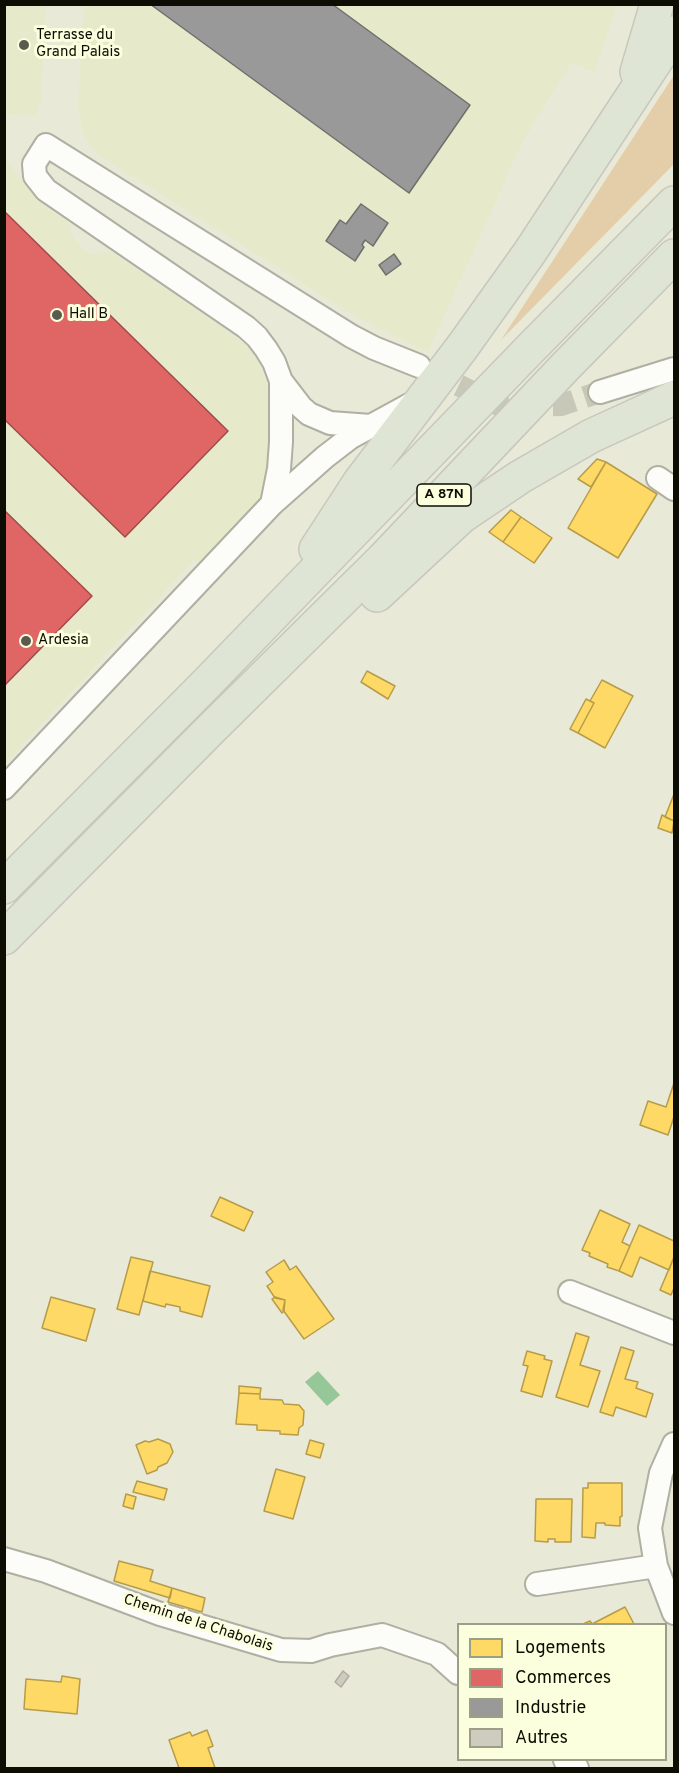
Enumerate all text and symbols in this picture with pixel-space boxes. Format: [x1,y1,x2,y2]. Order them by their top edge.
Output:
place label: Terrasse du Grand Palais [36,27,120,62]
marker: Terrasse du Grand Palais [17,38,31,52]
place label: Hall B [69,306,108,324]
marker: Hall B [50,308,64,322]
road number: A 87N [417,484,471,506]
place label: Ardesia [38,632,89,650]
marker: Ardesia [19,634,33,648]
street label: Chemin de la Chabolais [121,1591,275,1657]
legend [457,1623,667,1761]
text: Logements [515,1637,606,1660]
text: Commerces [515,1667,611,1690]
text: Industrie [515,1697,586,1720]
text: Autres [515,1727,568,1750]

